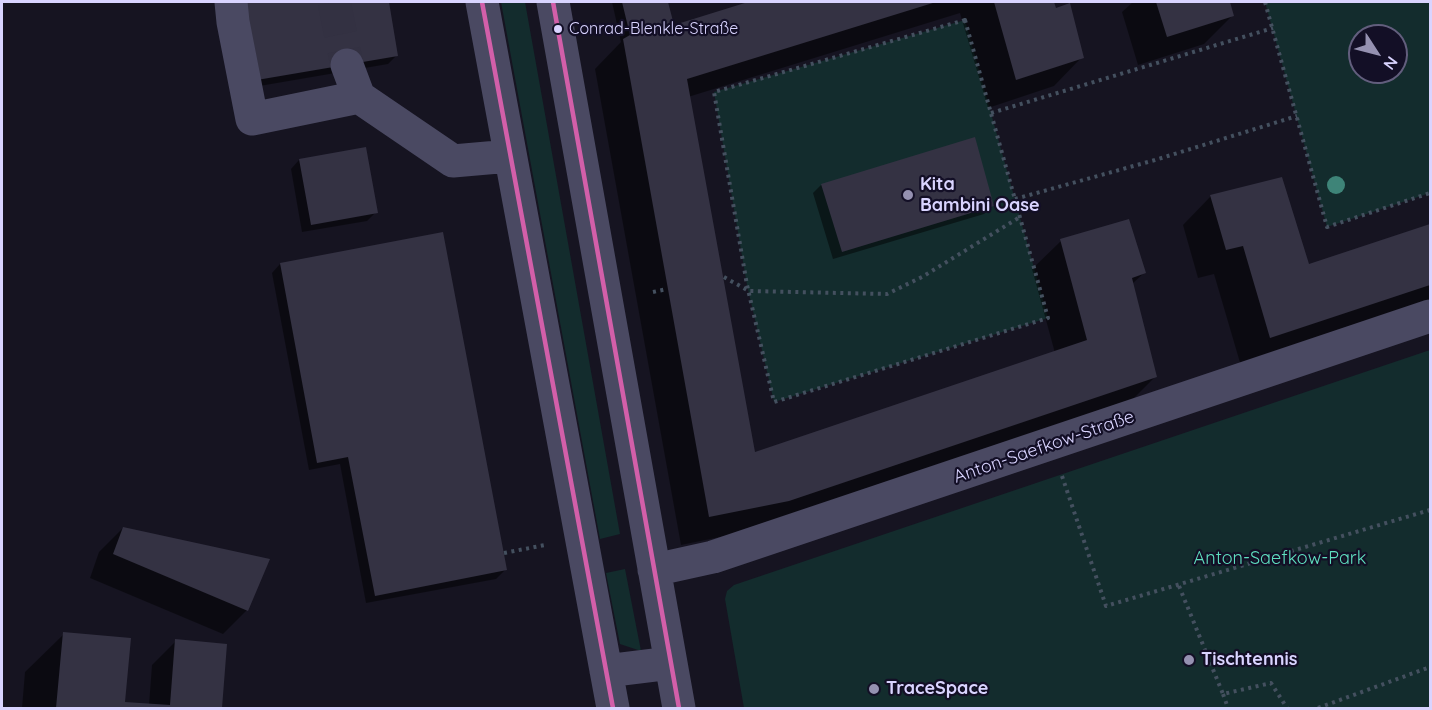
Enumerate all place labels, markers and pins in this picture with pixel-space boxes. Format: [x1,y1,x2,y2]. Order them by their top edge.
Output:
place label: Conrad-Blenkle-Straße [569,19,738,39]
marker: Conrad-Blenkle-Straße [552,23,564,35]
place label: Kita Bambini Oase [920,174,1040,216]
marker: Kita Bambini Oase [901,188,915,202]
place label: Tischtennis [1201,649,1297,671]
marker: Tischtennis [1182,653,1196,667]
place label: TraceSpace [886,678,988,700]
marker: TraceSpace [867,682,881,696]

